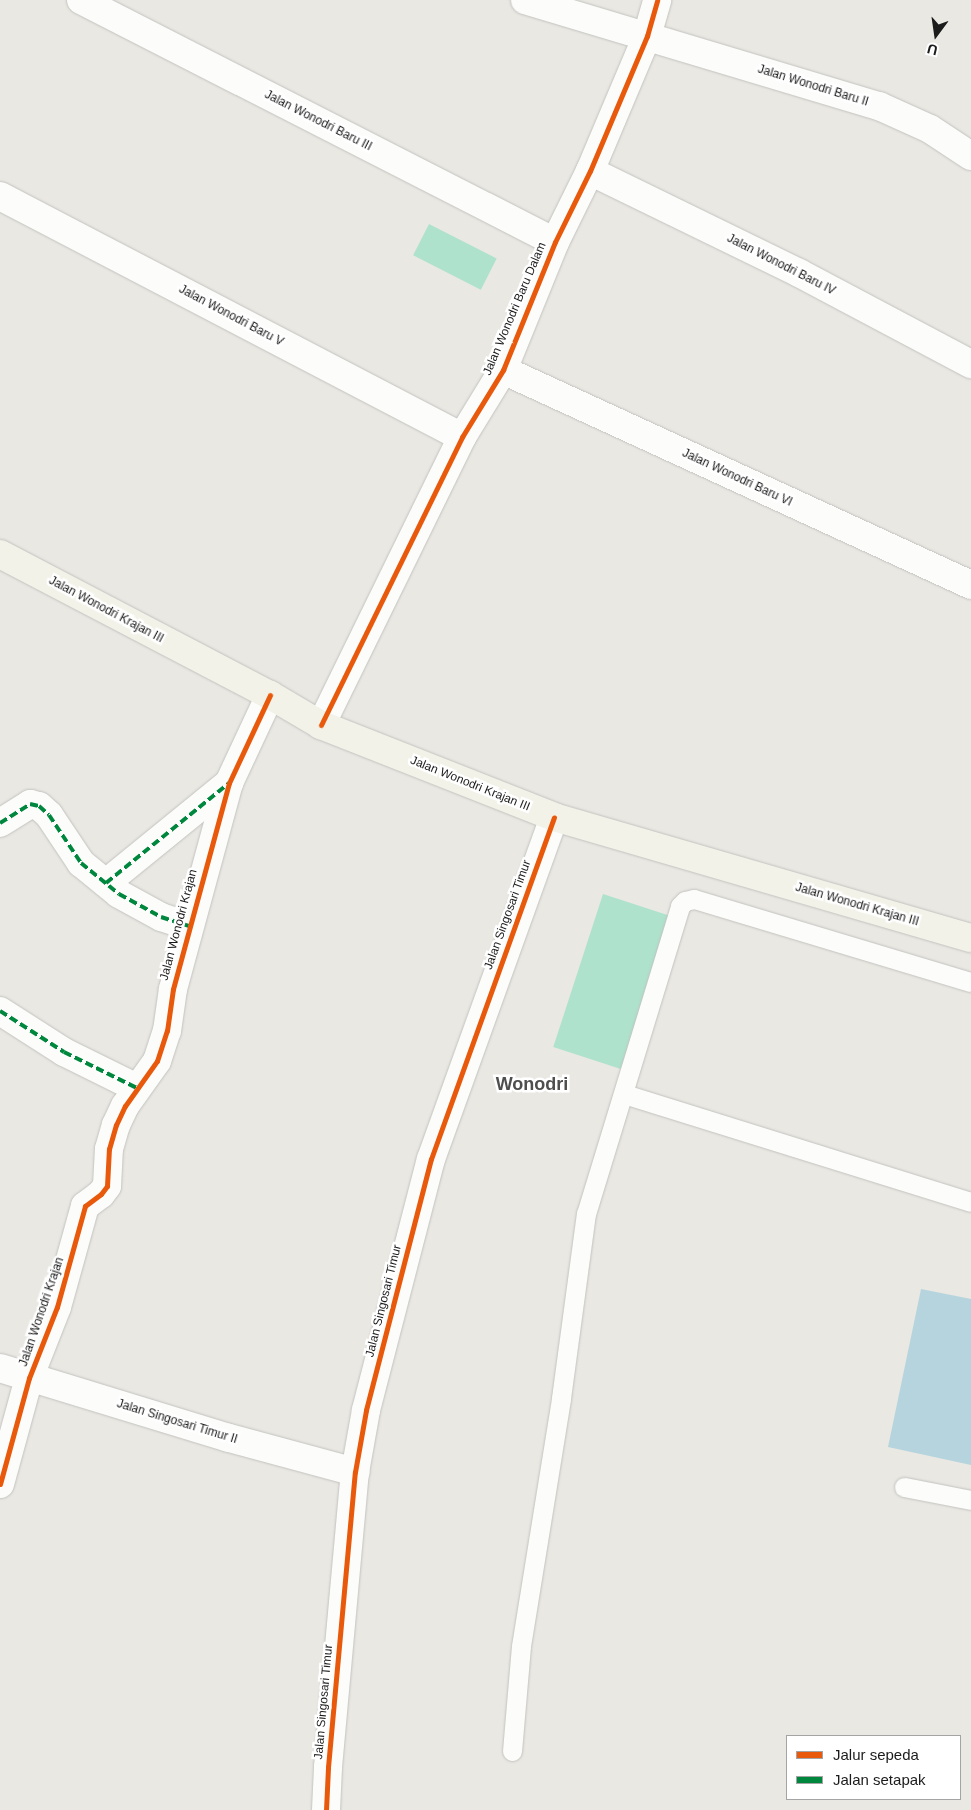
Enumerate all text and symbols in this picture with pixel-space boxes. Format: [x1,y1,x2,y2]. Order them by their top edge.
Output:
north arrow [911,10,961,60]
text: U [926,41,939,59]
street label: Jalan Wonodri Baru II [756,62,870,110]
street label: Jalan Wonodri Baru III [262,88,374,154]
street label: Jalan Wonodri Baru IV [724,231,838,299]
street label: Jalan Wonodri Baru Dalam [480,240,550,378]
street label: Jalan Wonodri Baru V [176,282,286,350]
street label: Jalan Wonodri Baru VI [680,446,794,510]
street label: Jalan Wonodri Krajan III [46,574,166,646]
street label: Jalan Wonodri Krajan III [408,753,532,815]
street label: Jalan Singosari Timur [481,858,535,972]
street label: Jalan Wonodri Krajan [157,868,201,982]
street label: Jalan Wonodri Krajan III [794,880,920,930]
district label: Wonodri [496,1073,568,1095]
street label: Jalan Singosari Timur [363,1243,405,1359]
street label: Jalan Wonodri Krajan [17,1256,67,1368]
street label: Jalan Singosari Timur II [115,1397,239,1447]
street label: Jalan Singosari Timur [312,1644,336,1760]
legend [786,1735,961,1800]
text: Jalur sepeda [833,1746,919,1763]
text: Jalan setapak [833,1771,926,1788]

